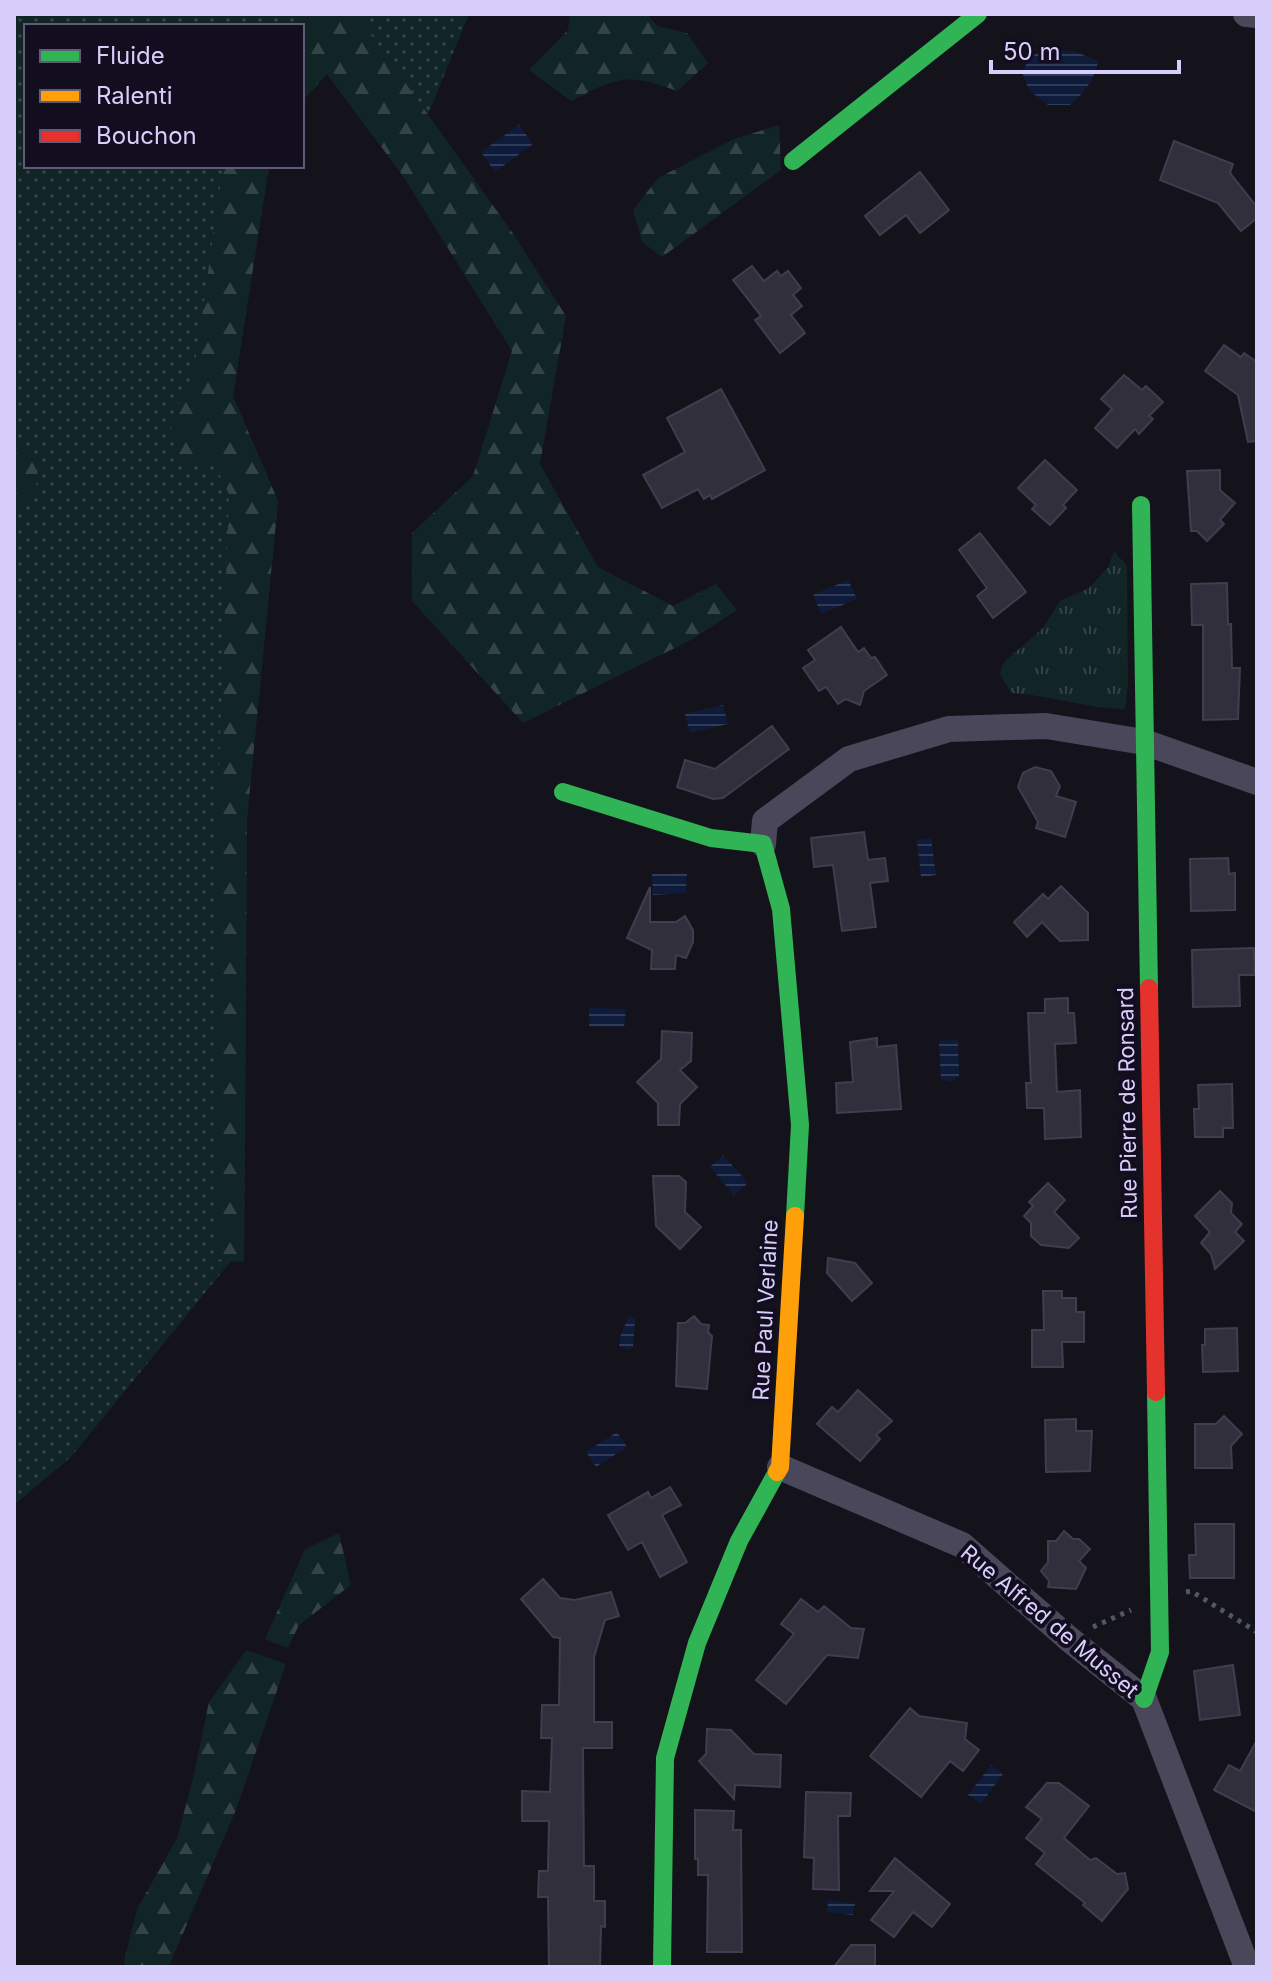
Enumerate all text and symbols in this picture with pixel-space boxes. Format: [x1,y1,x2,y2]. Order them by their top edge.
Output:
legend [24,24,304,168]
scale bar [991,24,1179,74]
text: 50 m [1003,37,1061,66]
text: Fluide [96,41,165,70]
text: Ralenti [96,81,172,110]
text: Bouchon [96,121,197,150]
street label: Rue Pierre de Ronsard [1112,987,1142,1219]
street label: Rue Paul Verlaine [747,1219,783,1401]
street label: Rue Alfred de Musset [956,1539,1144,1703]

